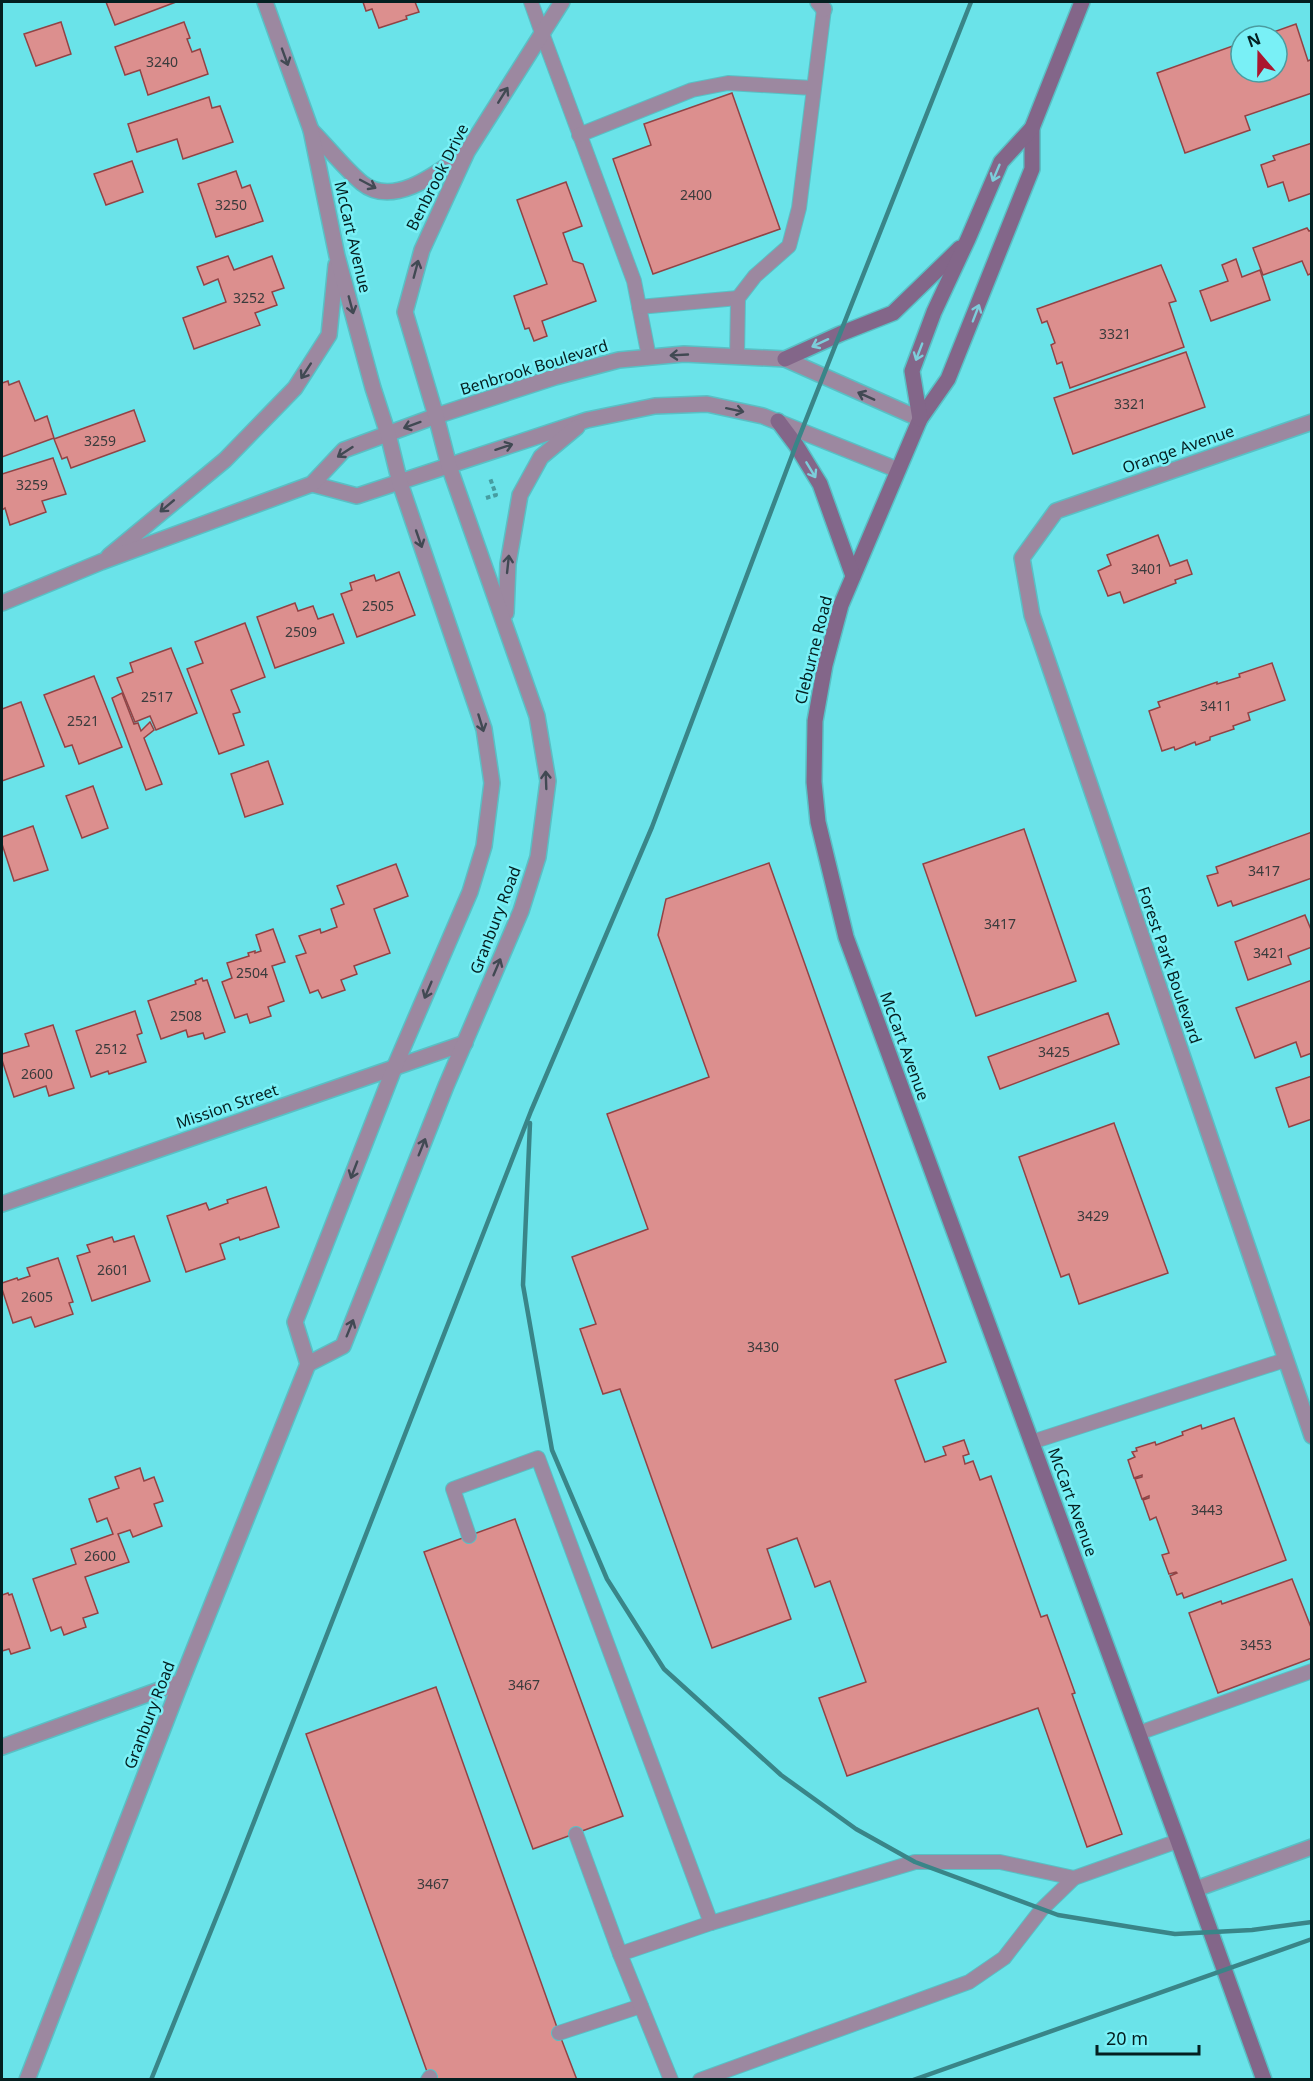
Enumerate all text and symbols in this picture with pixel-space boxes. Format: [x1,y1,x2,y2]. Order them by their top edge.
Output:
north arrow [1229,24,1289,84]
text: N [1244,27,1264,52]
one-way arrow [280,47,291,65]
house number: 3240 [146,52,178,71]
one-way arrow [497,87,509,104]
street label: Benbrook Drive [401,120,473,234]
one-way arrow [990,164,1001,182]
street label: McCart Avenue [329,179,377,295]
one-way arrow [359,179,377,191]
house number: 2400 [680,185,712,204]
house number: 3250 [215,195,247,214]
one-way arrow [411,260,423,279]
house number: 3252 [233,288,265,307]
one-way arrow [345,296,357,315]
one-way arrow [971,304,982,322]
house number: 3321 [1099,324,1131,343]
street label: Benbrook Boulevard [457,334,611,400]
one-way arrow [811,338,829,350]
one-way arrow [913,342,924,361]
one-way arrow [670,350,689,361]
one-way arrow [300,362,313,379]
one-way arrow [858,389,876,401]
house number: 3321 [1114,394,1146,413]
one-way arrow [724,405,744,416]
one-way arrow [403,420,422,431]
street label: Orange Avenue [1119,420,1237,478]
house number: 3259 [84,431,116,450]
one-way arrow [494,441,513,452]
one-way arrow [337,446,354,459]
one-way arrow [805,461,817,478]
house number: 3259 [16,475,48,494]
one-way arrow [160,499,175,513]
one-way arrow [414,529,425,548]
one-way arrow [503,555,514,574]
house number: 3401 [1131,559,1163,578]
street label: Cleburne Road [789,593,837,707]
house number: 2505 [362,596,394,615]
house number: 2509 [285,622,317,641]
house number: 2517 [141,687,173,706]
house number: 3411 [1200,696,1232,715]
house number: 2521 [67,711,99,730]
one-way arrow [476,713,487,732]
one-way arrow [540,771,552,791]
house number: 3417 [1248,861,1280,880]
street label: Granbury Road [464,863,526,977]
street label: Forest Park Boulevard [1133,883,1207,1047]
house number: 3417 [984,914,1016,933]
house number: 3421 [1253,943,1285,962]
one-way arrow [492,959,503,977]
house number: 2504 [236,963,268,982]
one-way arrow [422,980,433,999]
street label: McCart Avenue [875,989,935,1103]
house number: 2508 [170,1006,202,1025]
house number: 2512 [95,1039,127,1058]
house number: 3425 [1038,1042,1070,1061]
house number: 2600 [21,1064,53,1083]
street label: Mission Street [173,1078,281,1134]
one-way arrow [417,1138,428,1157]
one-way arrow [348,1161,359,1179]
house number: 3429 [1077,1206,1109,1225]
house number: 2601 [97,1260,129,1279]
house number: 2605 [21,1287,53,1306]
one-way arrow [345,1319,356,1338]
house number: 3430 [747,1337,779,1356]
street label: McCart Avenue [1043,1445,1103,1559]
house number: 3443 [1191,1500,1223,1519]
house number: 2600 [84,1546,116,1565]
house number: 3453 [1240,1635,1272,1654]
street label: Granbury Road [118,1658,180,1772]
house number: 3467 [508,1675,540,1694]
house number: 3467 [417,1874,449,1893]
scale bar [1097,2018,1199,2056]
text: 20 m [1106,2026,1148,2050]

